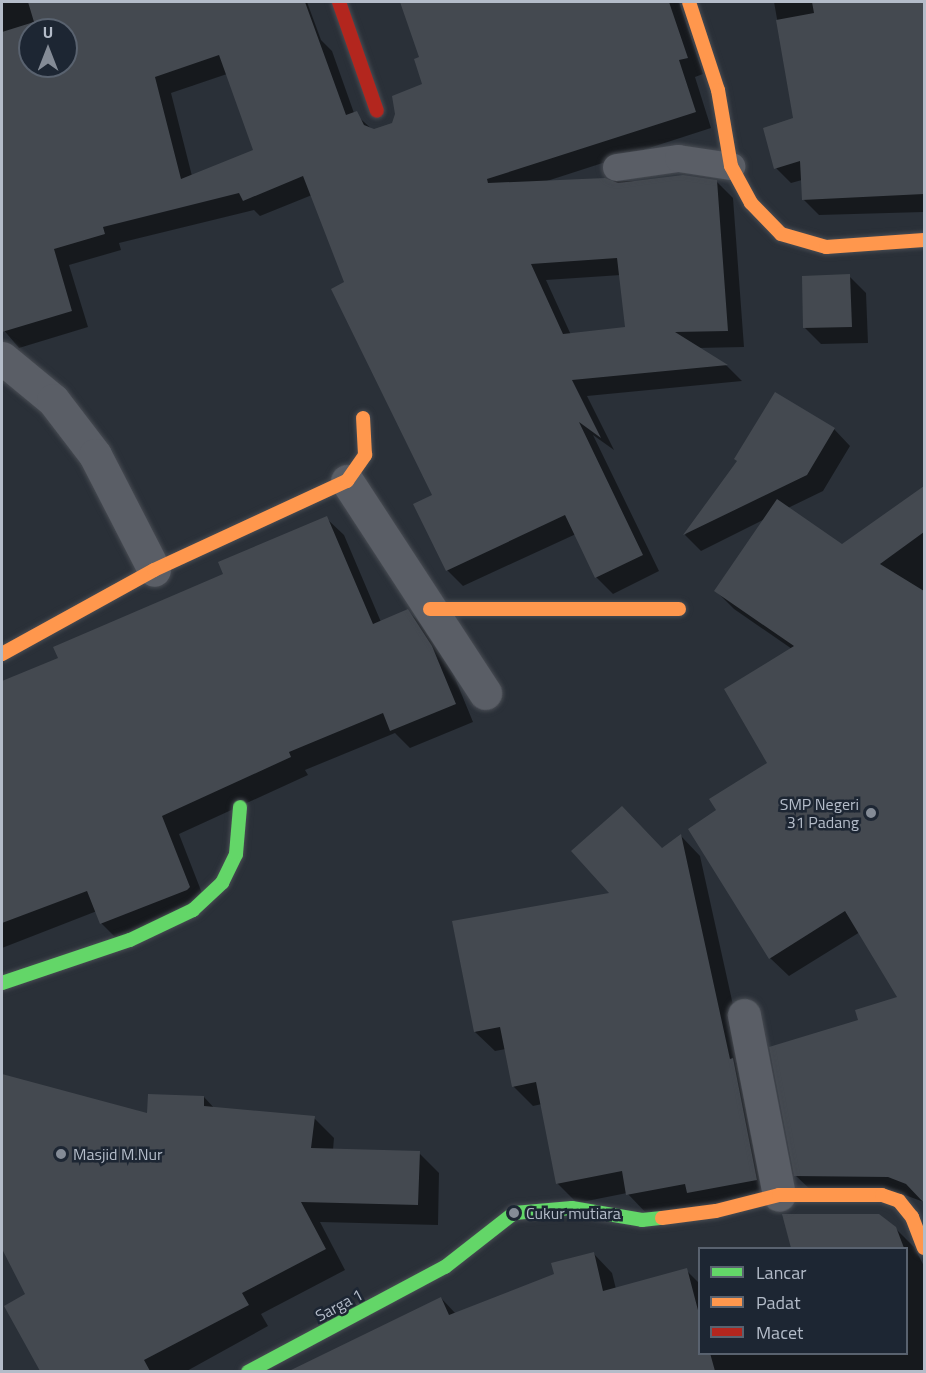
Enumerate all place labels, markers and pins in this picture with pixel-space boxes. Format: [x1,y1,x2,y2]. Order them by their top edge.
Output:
place label: SMP Negeri 31 Padang [780,794,859,832]
marker: SMP Negeri 31 Padang [864,806,878,820]
place label: Masjid M.Nur [73,1144,163,1164]
marker: Masjid M.Nur [54,1147,68,1161]
place label: Cukur mutiara [526,1203,621,1223]
marker: Cukur mutiara [507,1206,521,1220]

